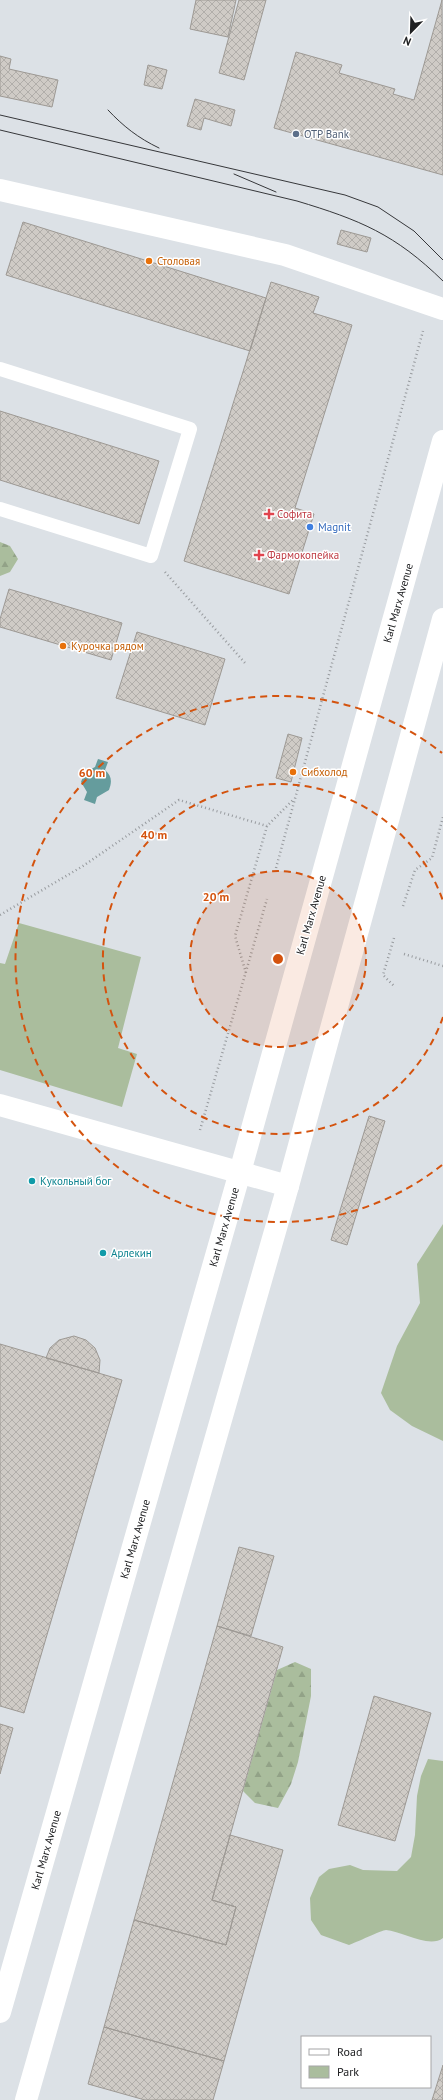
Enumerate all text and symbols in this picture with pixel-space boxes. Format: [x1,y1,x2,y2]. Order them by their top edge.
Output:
north arrow [391,12,431,52]
text: N [401,33,413,49]
place label: OTP Bank [304,127,350,141]
marker: OTP Bank [291,129,301,139]
place label: Столовая [157,254,200,268]
marker: Столовая [144,256,154,266]
place label: Софита [277,507,312,521]
marker: Софита [264,509,274,519]
place label: Magnit [318,520,351,534]
marker: Magnit [305,522,315,532]
place label: Фармокопейка [267,548,339,562]
marker: Фармокопейка [254,550,264,560]
street label: Karl Marx Avenue [380,561,416,644]
place label: Курочка рядом [71,639,144,653]
marker: Курочка рядом [58,641,68,651]
text: 60 m [79,765,105,780]
place label: Сибхолод [301,765,348,779]
marker: Сибхолод [288,767,298,777]
text: 40 m [141,827,167,842]
street label: Karl Marx Avenue [293,873,329,956]
text: 20 m [203,889,229,904]
centre of rings [271,952,285,966]
place label: Кукольный бог [40,1174,112,1188]
marker: Кукольный бог [27,1176,37,1186]
street label: Karl Marx Avenue [206,1185,242,1268]
place label: Арлекин [111,1246,152,1260]
marker: Арлекин [98,1248,108,1258]
street label: Karl Marx Avenue [117,1497,153,1580]
street label: Karl Marx Avenue [28,1808,64,1891]
legend [301,2036,431,2088]
text: Road [337,2044,362,2059]
text: Park [337,2064,359,2079]

